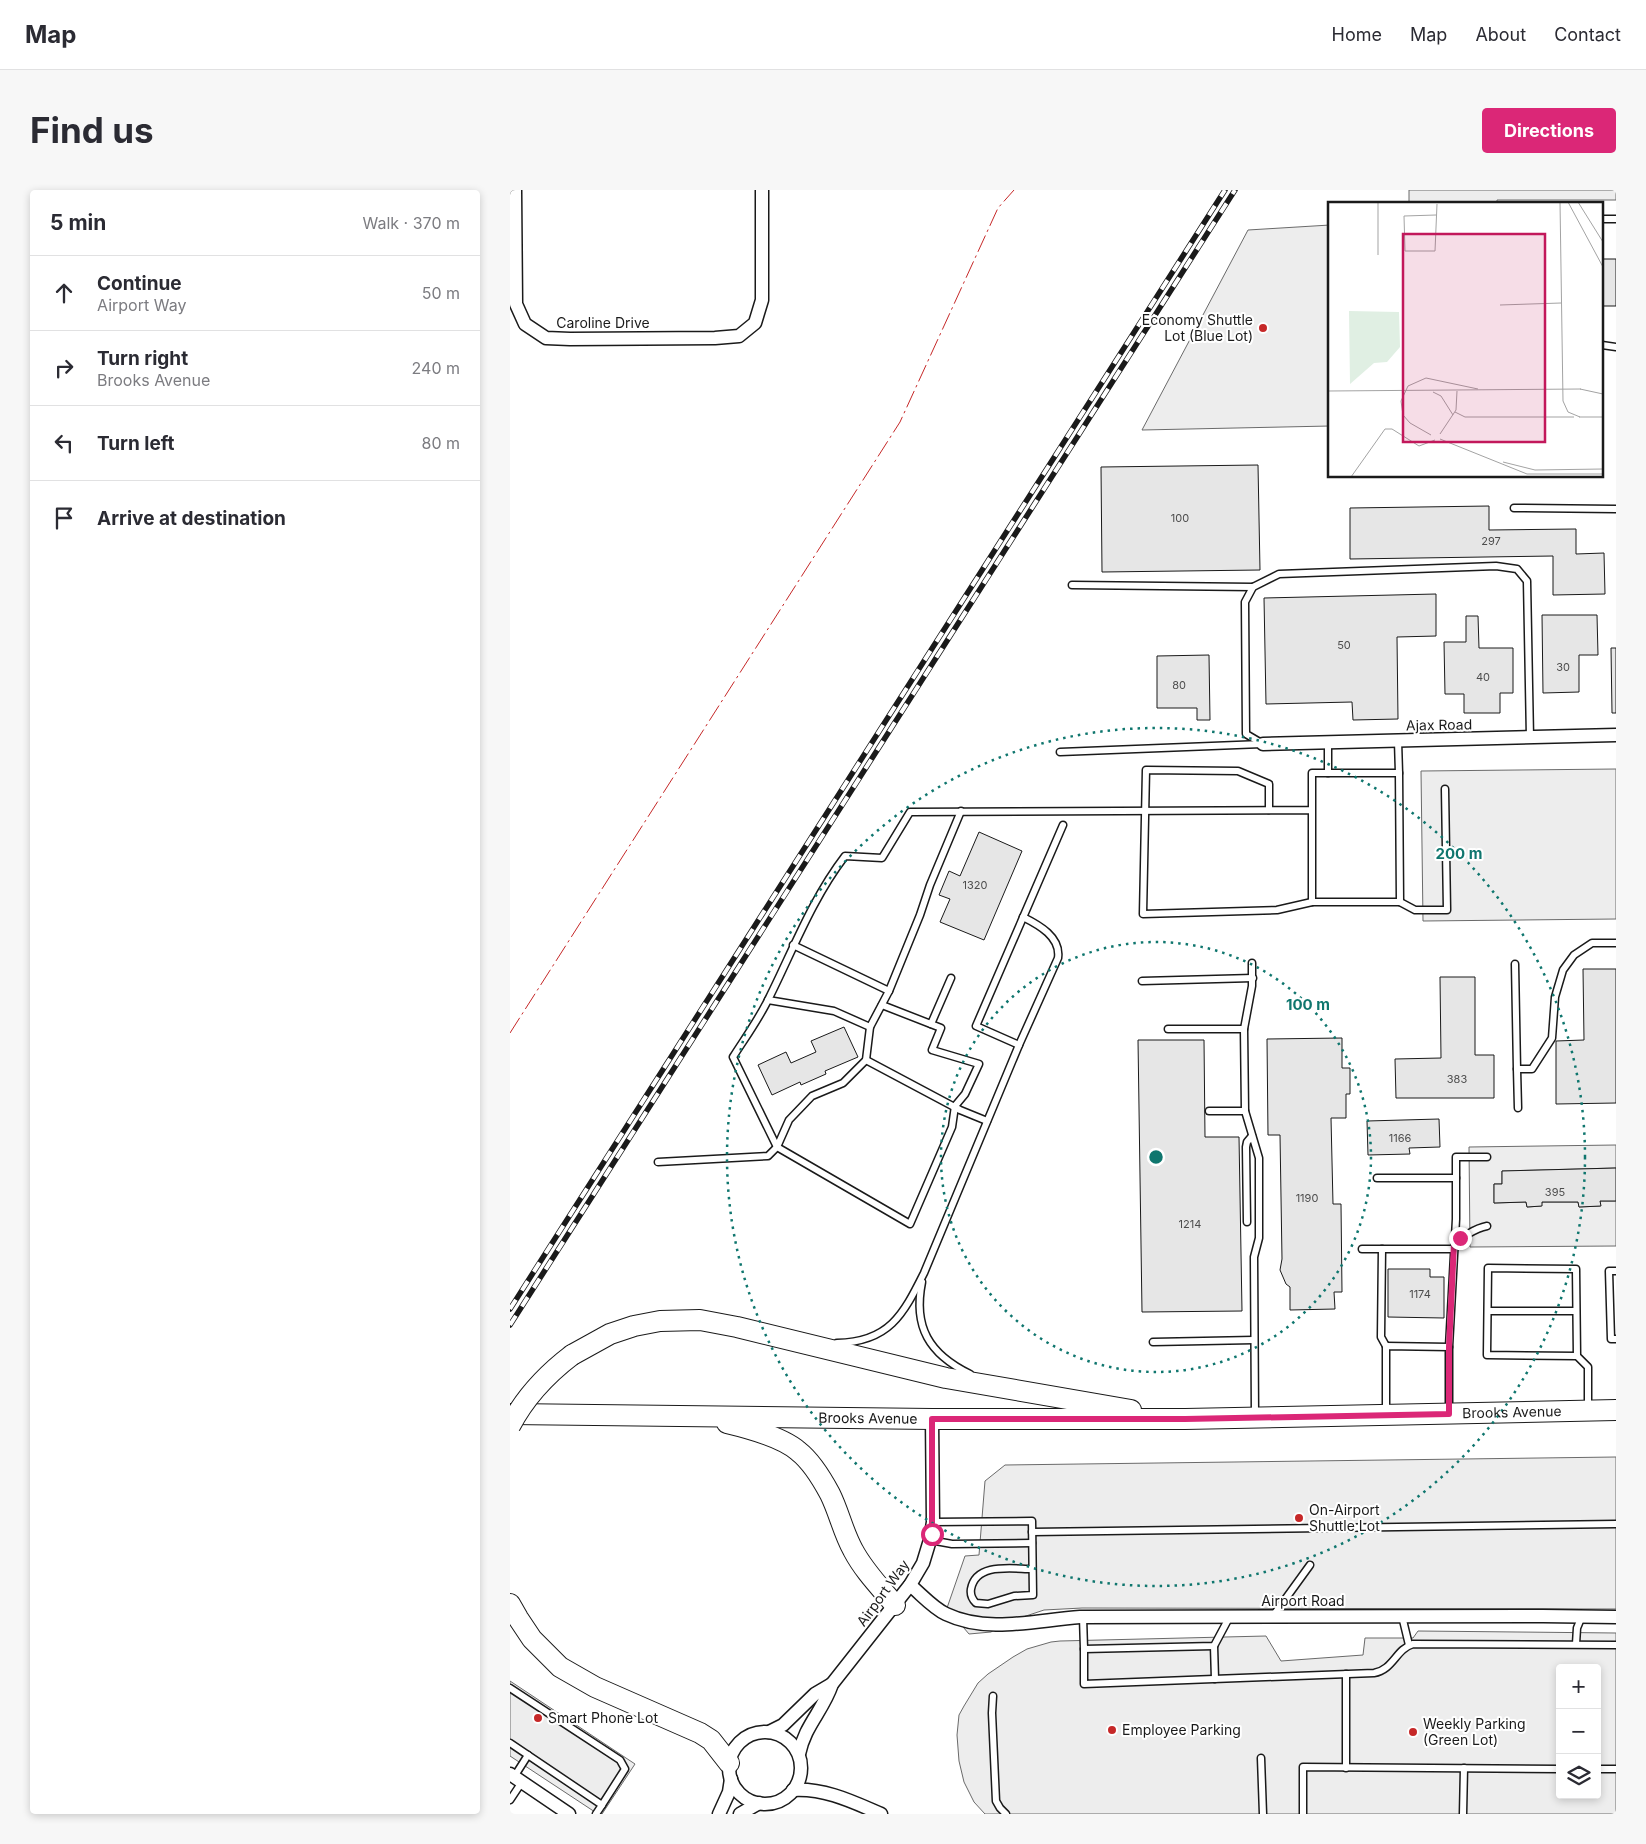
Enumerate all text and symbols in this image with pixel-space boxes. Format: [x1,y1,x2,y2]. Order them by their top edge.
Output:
text: Map [25,20,76,49]
text: Home [1332,24,1382,45]
text: Map [1410,24,1447,45]
text: About [1475,24,1526,45]
text: Contact [1554,24,1621,45]
button: Directions [1482,108,1616,153]
text: Find us [30,109,154,151]
inset map [1328,202,1604,478]
text: 5 min [50,210,106,235]
text: Walk · 370 m [363,213,460,233]
text: Continue [97,272,182,295]
icon: ahead [50,279,78,307]
text: 50 m [422,283,460,303]
text: Airport Way [97,295,186,315]
place label: Economy Shuttle Lot (Blue Lot) [1142,311,1253,344]
street label: Caroline Drive [556,314,650,331]
marker: Economy Shuttle Lot (Blue Lot) [1257,322,1269,334]
text: Turn right [97,347,188,370]
icon: right [50,354,78,382]
text: 240 m [412,358,460,378]
text: Brooks Avenue [97,370,210,390]
icon: left [50,429,78,457]
text: Turn left [97,432,175,455]
text: 80 m [421,433,460,453]
icon: arrive [50,504,78,532]
text: Arrive at destination [97,507,286,530]
house number: 100 [1171,511,1189,525]
house number: 297 [1481,534,1501,548]
house number: 50 [1337,638,1351,652]
house number: 30 [1556,660,1570,674]
house number: 40 [1476,670,1490,684]
house number: 80 [1172,678,1186,692]
street label: Ajax Road [1406,715,1472,734]
text: 200 m [1436,844,1482,863]
house number: 1320 [963,878,988,892]
text: 100 m [1286,995,1330,1014]
house number: 383 [1447,1072,1467,1086]
house number: 1166 [1389,1131,1411,1145]
centre of rings [1147,1148,1165,1166]
house number: 395 [1545,1185,1565,1199]
house number: 1190 [1296,1191,1318,1205]
house number: 1214 [1179,1217,1201,1231]
route end [1449,1227,1472,1250]
house number: 1174 [1409,1287,1431,1301]
street label: Brooks Avenue [1462,1402,1562,1421]
street label: Brooks Avenue [818,1409,918,1427]
place label: On-Airport Shuttle Lot [1309,1501,1380,1534]
marker: On-Airport Shuttle Lot [1293,1512,1305,1524]
route start [921,1523,944,1546]
street label: Airport Way [853,1556,913,1629]
street label: Airport Road [1261,1592,1345,1609]
map controls [1556,1664,1601,1799]
button: + [1556,1664,1601,1709]
place label: Smart Phone Lot [548,1709,658,1726]
button: − [1556,1709,1601,1754]
marker: Smart Phone Lot [532,1712,544,1724]
place label: Weekly Parking (Green Lot) [1423,1715,1526,1748]
place label: Employee Parking [1122,1721,1241,1738]
marker: Employee Parking [1106,1724,1118,1736]
marker: Weekly Parking (Green Lot) [1407,1726,1419,1738]
button: layers [1556,1754,1601,1799]

